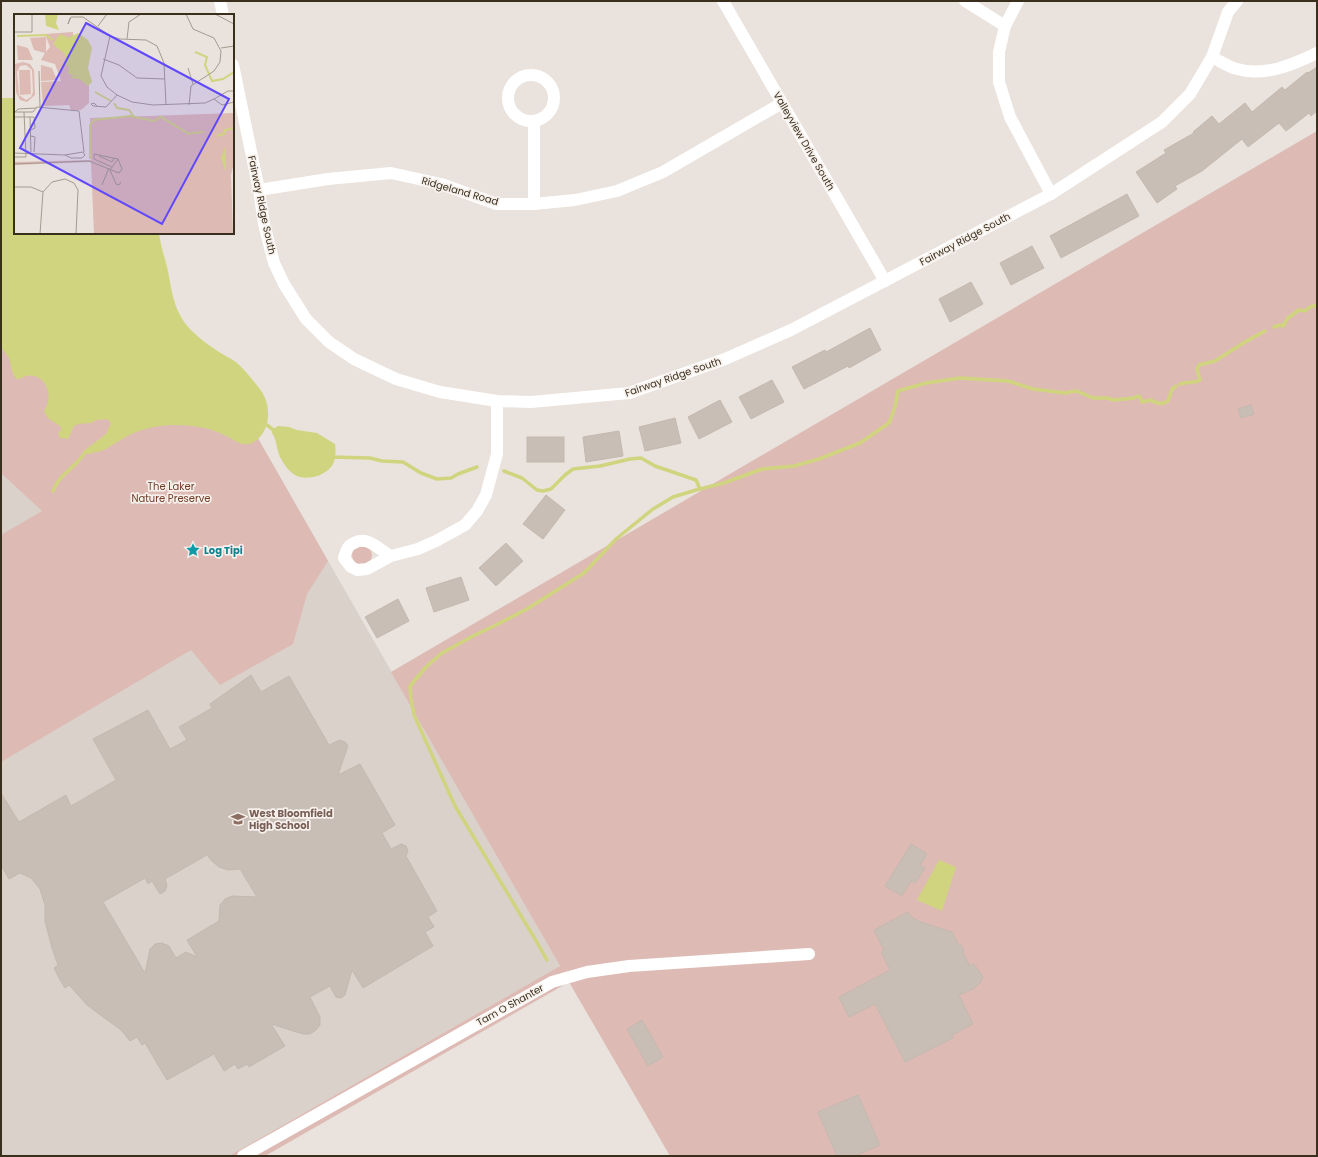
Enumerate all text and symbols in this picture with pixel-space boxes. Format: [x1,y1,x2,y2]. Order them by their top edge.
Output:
inset map [14,14,234,234]
street label: Valleyview Drive South [770,89,838,193]
street label: Fairway Ridge South [244,154,280,256]
street label: Ridgeland Road [420,173,500,209]
street label: Fairway Ridge South [917,209,1013,269]
street label: Fairway Ridge South [623,353,723,401]
park label: The Laker Nature Preserve [131,479,211,506]
place icon: Log Tipi [185,542,201,558]
place label: Log Tipi [204,543,243,558]
place label: West Bloomfield High School [249,806,333,833]
school or university icon: West Bloomfield High School [230,811,246,827]
street label: Tam O Shanter [474,980,547,1030]

